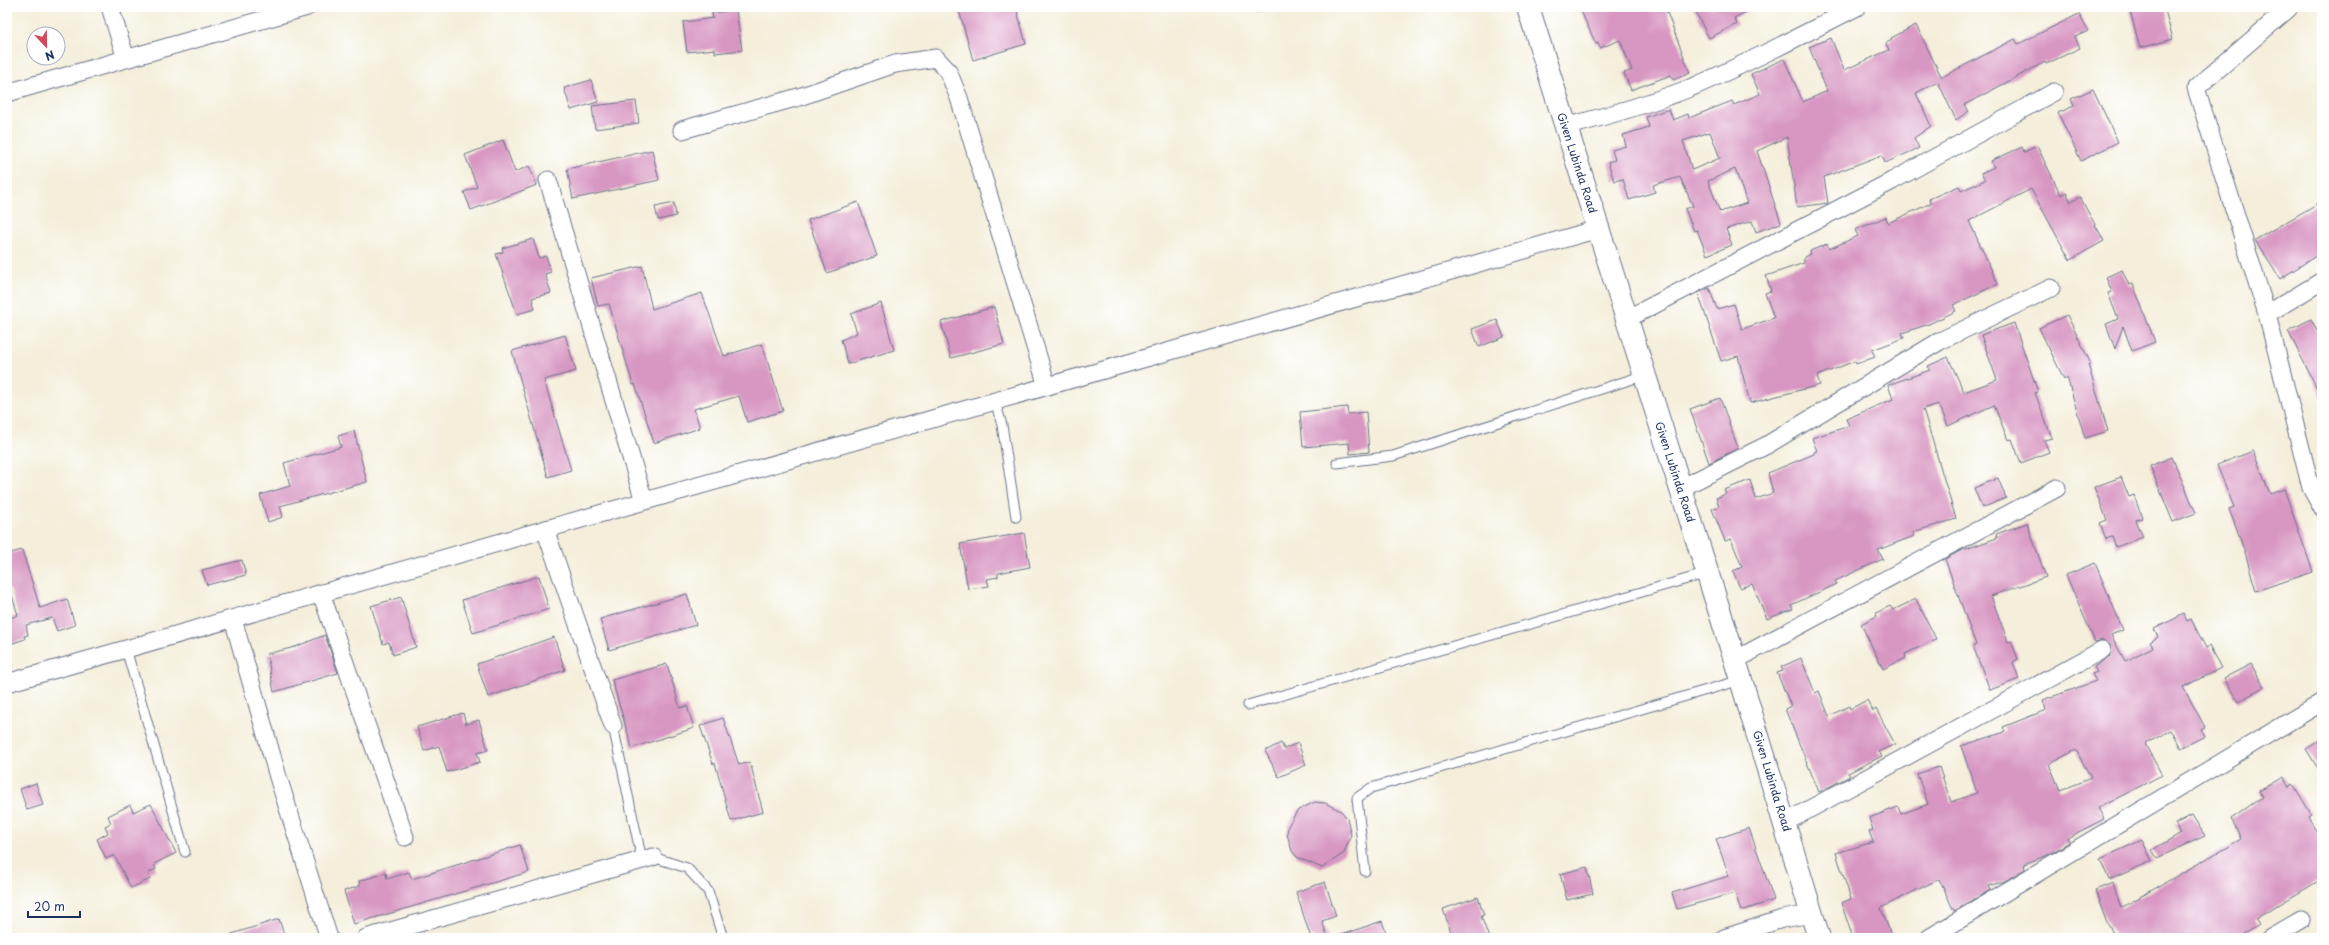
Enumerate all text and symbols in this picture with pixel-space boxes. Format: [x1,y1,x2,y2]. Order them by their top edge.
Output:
north arrow [26,26,66,66]
text: N [42,46,57,65]
street label: Given Lubinda Road [1553,110,1602,215]
street label: Given Lubinda Road [1651,419,1700,524]
street label: Given Lubinda Road [1749,728,1796,834]
scale bar [28,893,80,919]
text: 20 m [34,897,65,915]

